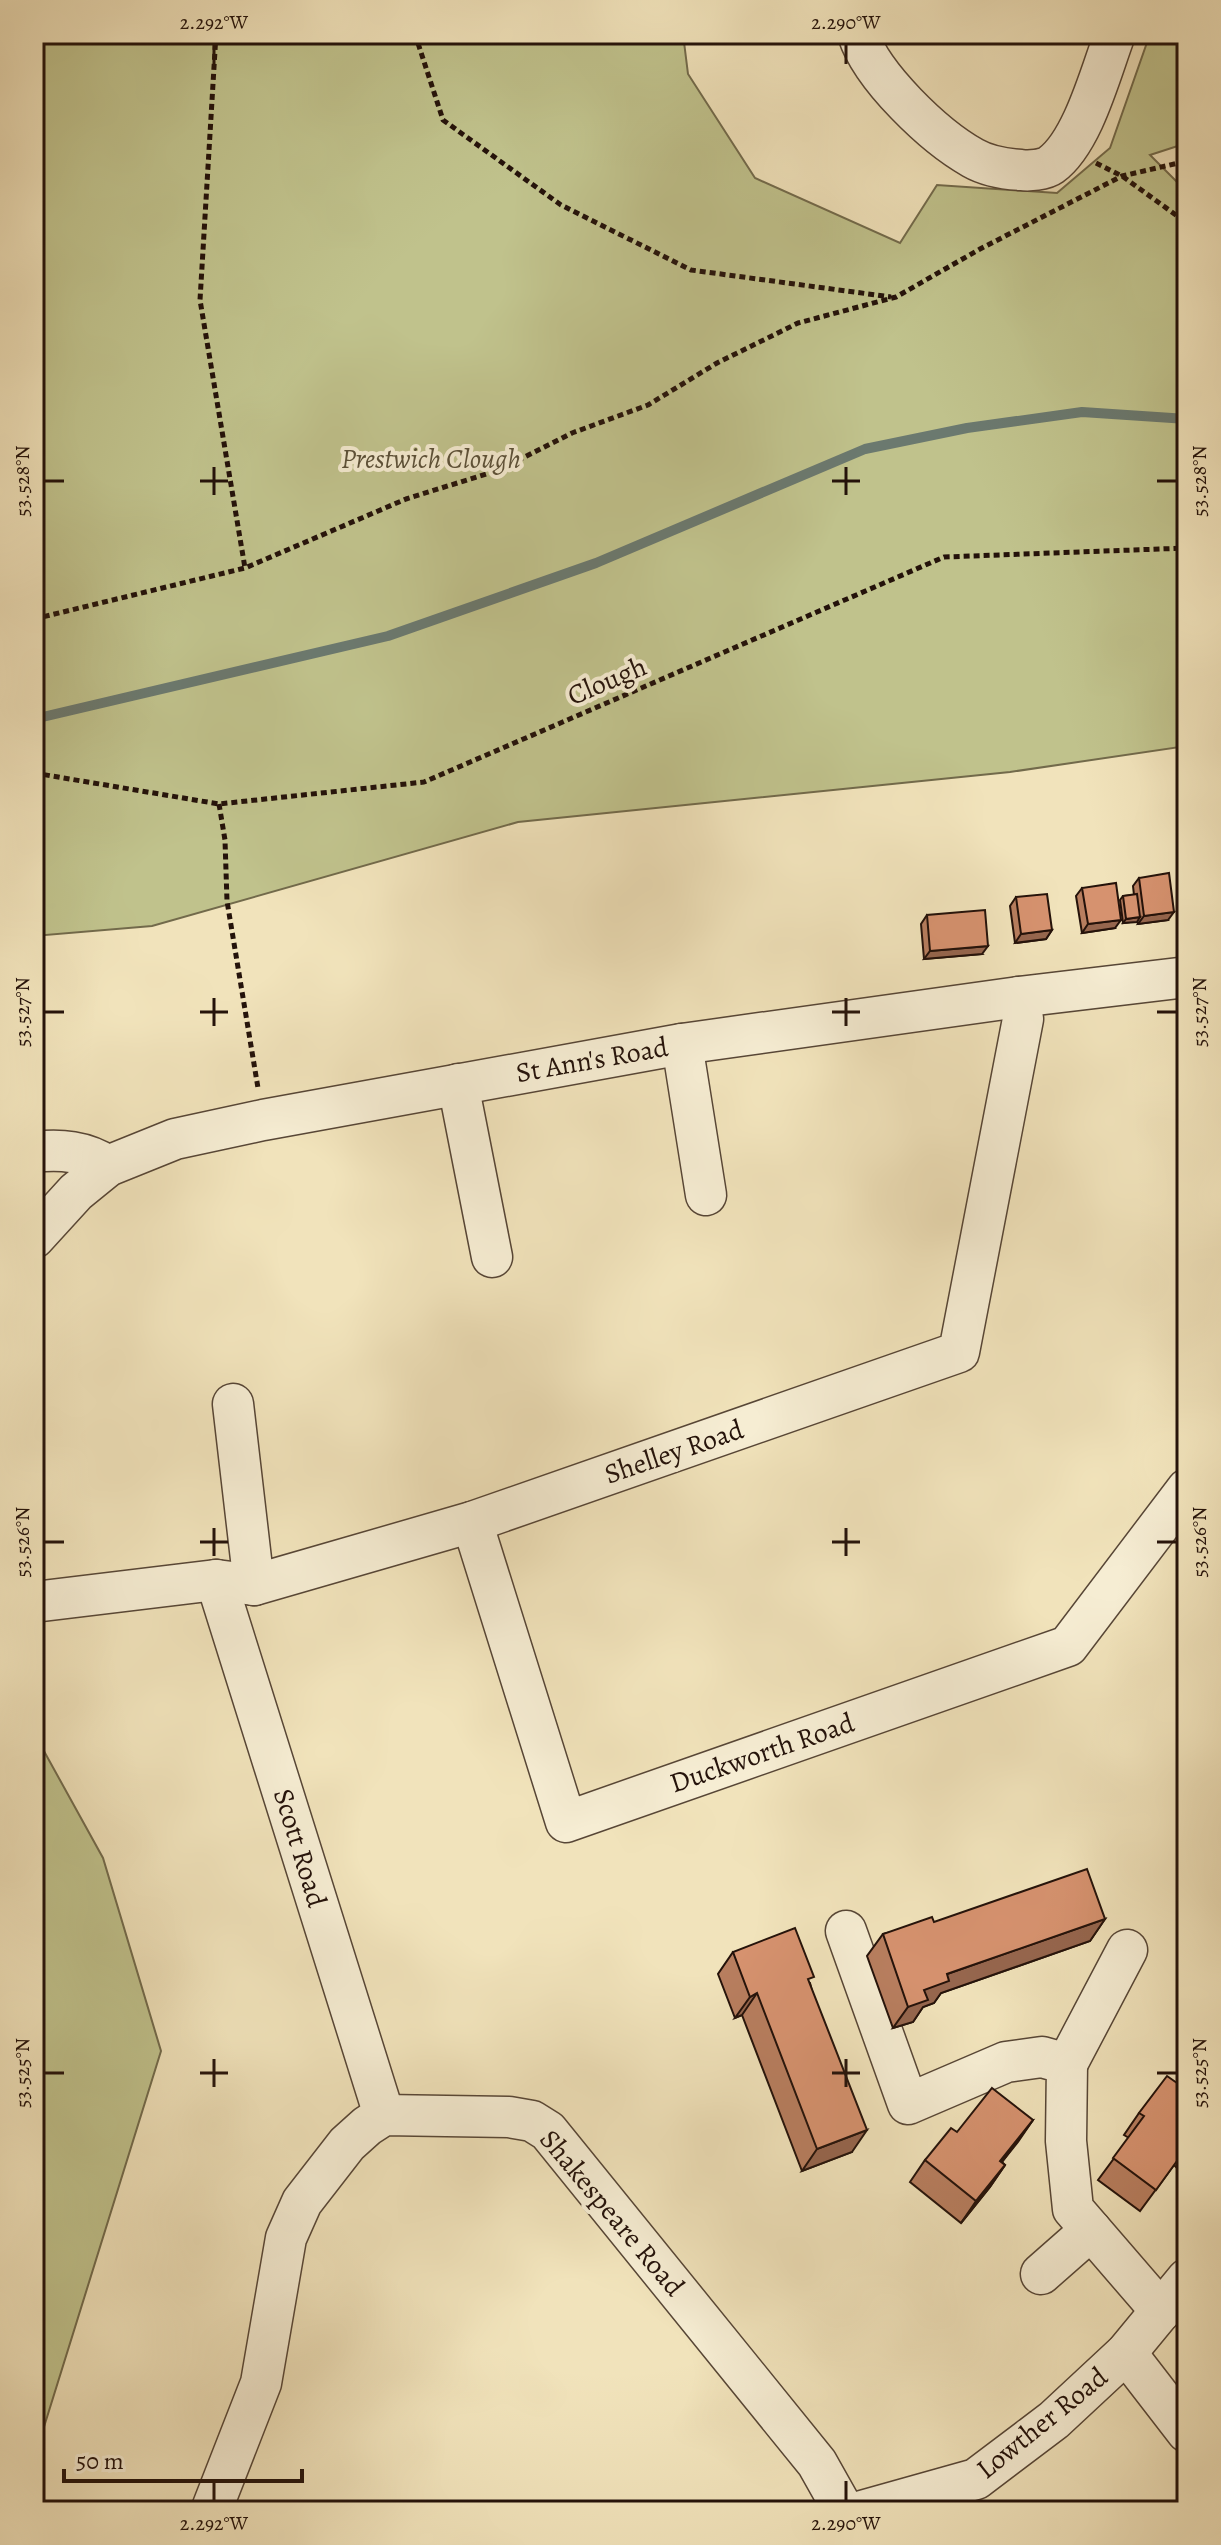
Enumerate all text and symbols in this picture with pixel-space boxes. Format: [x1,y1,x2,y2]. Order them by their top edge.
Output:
text: 2.292°W [180,9,249,36]
text: 2.290°W [811,9,881,36]
park label: Prestwich Clough [341,440,521,478]
text: 53.528°N [9,445,36,517]
text: 53.528°N [1186,445,1213,517]
street label: Clough [562,647,652,715]
text: 53.527°N [9,977,36,1047]
text: 53.527°N [1186,977,1213,1047]
street label: St Ann's Road [513,1028,672,1092]
street label: Shelley Road [599,1410,749,1494]
text: 53.526°N [9,1507,36,1577]
text: 53.526°N [1186,1507,1213,1577]
street label: Duckworth Road [665,1703,860,1802]
street label: Scott Road [264,1784,336,1913]
text: 53.525°N [9,2038,36,2108]
text: 53.525°N [1186,2038,1213,2108]
street label: Shakespeare Road [531,2122,694,2305]
street label: Lowther Road [968,2358,1116,2488]
scale bar [64,2433,302,2483]
text: 50 m [76,2445,124,2477]
text: 2.292°W [180,2510,249,2537]
text: 2.290°W [811,2510,881,2537]

